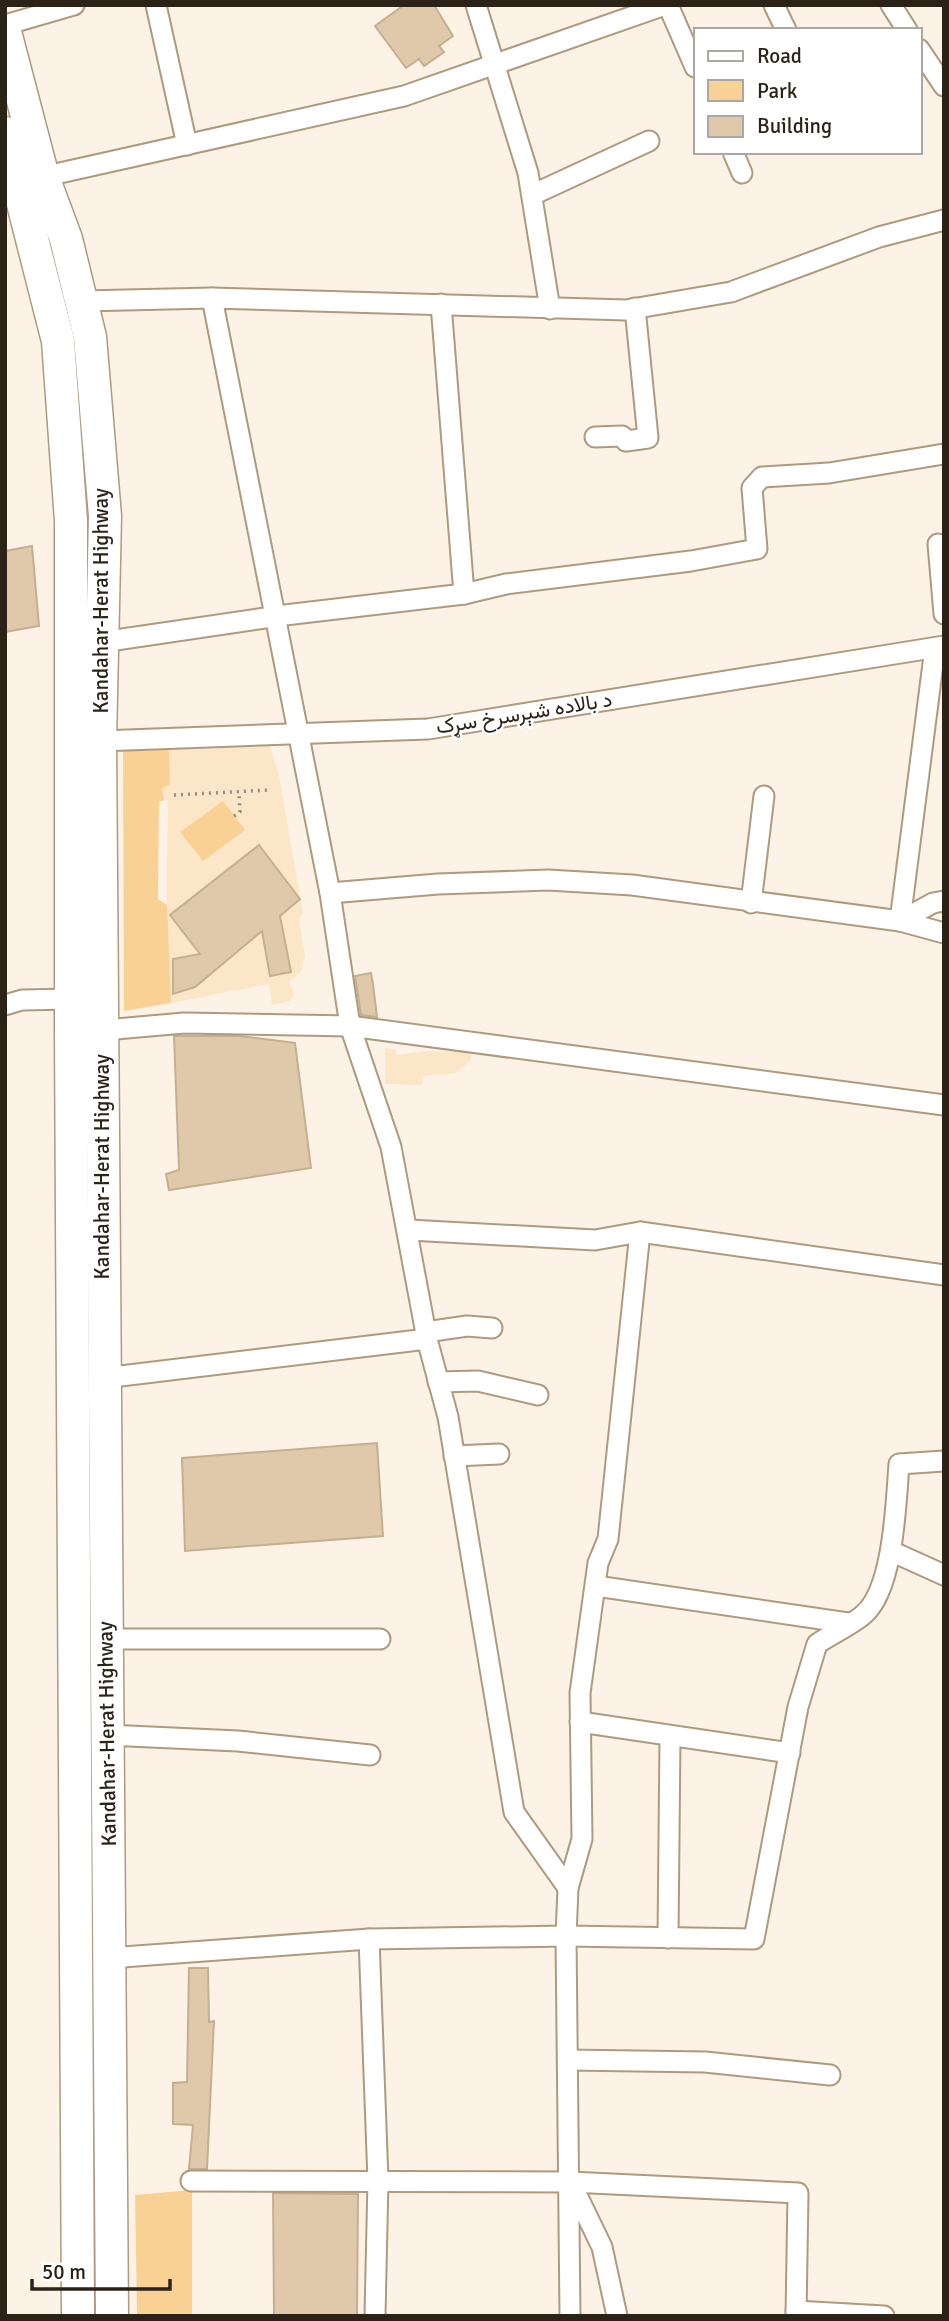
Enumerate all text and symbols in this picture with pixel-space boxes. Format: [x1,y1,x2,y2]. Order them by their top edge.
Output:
legend [694,28,921,154]
text: Road [757,43,802,69]
text: Park [757,78,798,104]
text: Building [757,113,832,139]
street label: Kandahar-Herat Highway [88,488,114,714]
street label: د بالاده شېرسرخ سړک [434,686,614,742]
street label: Kandahar-Herat Highway [89,1054,115,1280]
street label: Kandahar-Herat Highway [92,1621,122,1847]
scale bar [32,2248,170,2292]
text: 50 m [42,2259,86,2285]

